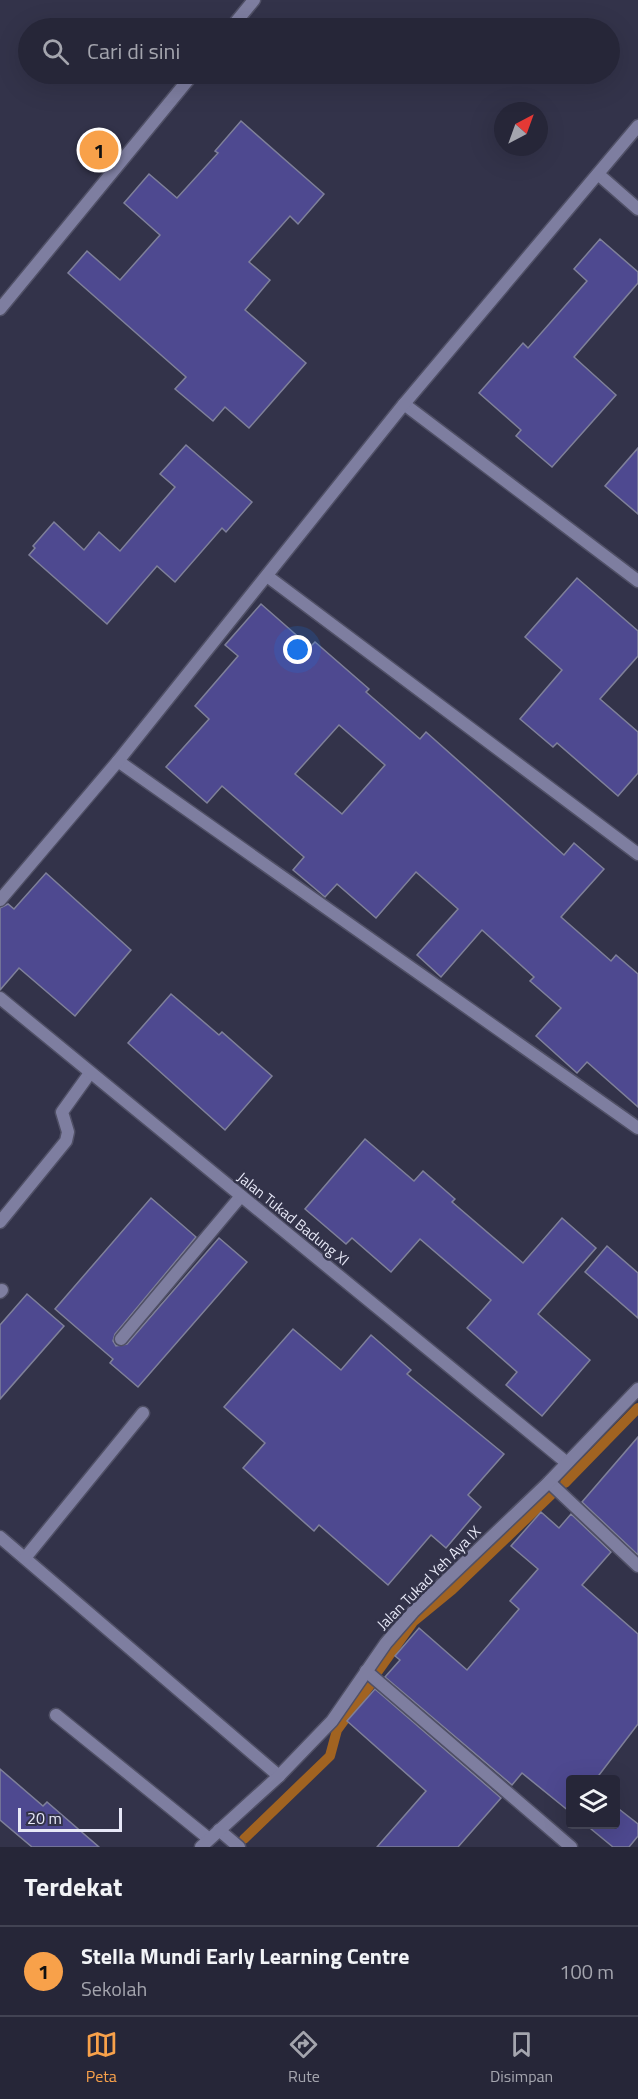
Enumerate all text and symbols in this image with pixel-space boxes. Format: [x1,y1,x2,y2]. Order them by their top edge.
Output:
search box [18,18,620,84]
text: Cari di sini [87,34,180,68]
icon: search [39,35,72,68]
north arrow [494,102,548,156]
pin: 1 [80,128,118,172]
your location [283,635,312,664]
street label: Jalan Tukad Badung XI [232,1166,354,1271]
street label: Jalan Tukad Yeh Aya IX [371,1520,486,1635]
map controls [566,1775,620,1829]
button: layers [566,1775,620,1829]
scale bar [18,1805,122,1832]
text: 20 m [27,1806,62,1830]
text: Terdekat [24,1867,123,1906]
text: Stella Mundi Early Learning Centre [81,1939,409,1973]
text: 1 [38,1956,49,1987]
text: 100 m [559,1956,614,1987]
text: Sekolah [81,1973,147,2004]
tab: Peta [85,2028,118,2088]
tab: Rute [287,2028,320,2088]
tab: Disimpan [490,2028,553,2088]

